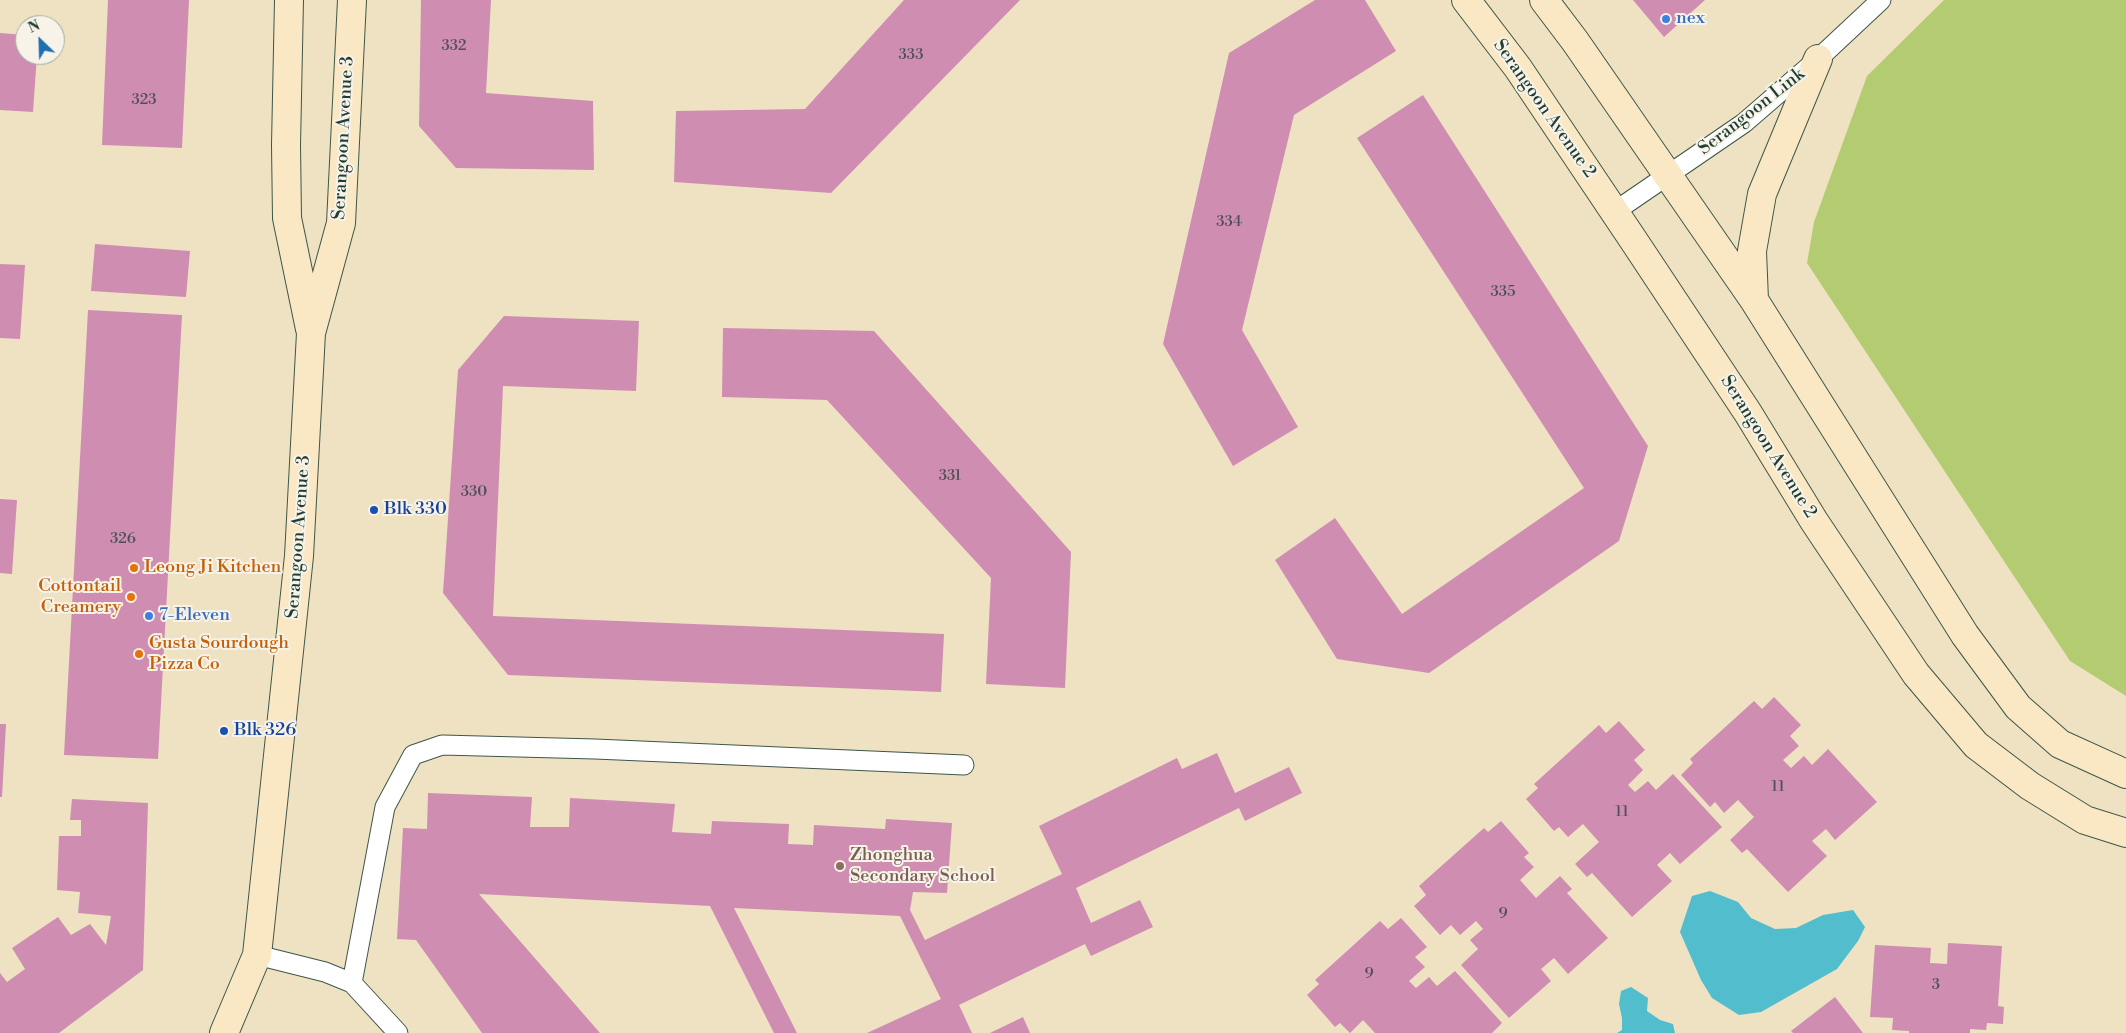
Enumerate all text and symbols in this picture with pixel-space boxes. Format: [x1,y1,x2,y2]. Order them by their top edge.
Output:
place label: nex [1676,8,1705,30]
marker: nex [1660,13,1672,25]
north arrow [15,15,65,65]
text: N [26,17,43,38]
street label: Serangoon Avenue 2 [1488,36,1600,182]
house number: 332 [441,37,467,55]
house number: 333 [899,46,923,64]
street label: Serangoon Avenue 3 [329,56,359,220]
street label: Serangoon Link [1695,64,1809,160]
house number: 323 [131,91,157,109]
house number: 334 [1216,213,1242,231]
house number: 335 [1491,283,1515,301]
street label: Serangoon Avenue 2 [1715,372,1821,522]
street label: Serangoon Avenue 3 [283,454,315,620]
house number: 331 [939,467,961,485]
house number: 330 [461,483,487,501]
place label: Blk 330 [384,499,447,521]
marker: Blk 330 [368,504,380,516]
house number: 326 [110,530,136,548]
place label: Leong Ji Kitchen [144,557,281,579]
marker: Leong Ji Kitchen [128,562,140,574]
place label: Cottontail Creamery [38,576,121,618]
marker: Cottontail Creamery [125,591,137,603]
place label: 7-Eleven [159,605,230,627]
marker: 7-Eleven [143,610,155,622]
place label: Gusta Sourdough Pizza Co [149,633,289,676]
marker: Gusta Sourdough Pizza Co [133,648,145,660]
place label: Blk 326 [234,720,296,742]
marker: Blk 326 [218,725,230,737]
house number: 11 [1771,778,1785,796]
house number: 11 [1615,803,1629,821]
place label: Zhonghua Secondary School [850,845,995,888]
marker: Zhonghua Secondary School [834,860,846,872]
house number: 9 [1498,905,1508,923]
house number: 9 [1364,965,1374,983]
house number: 3 [1932,976,1940,994]

